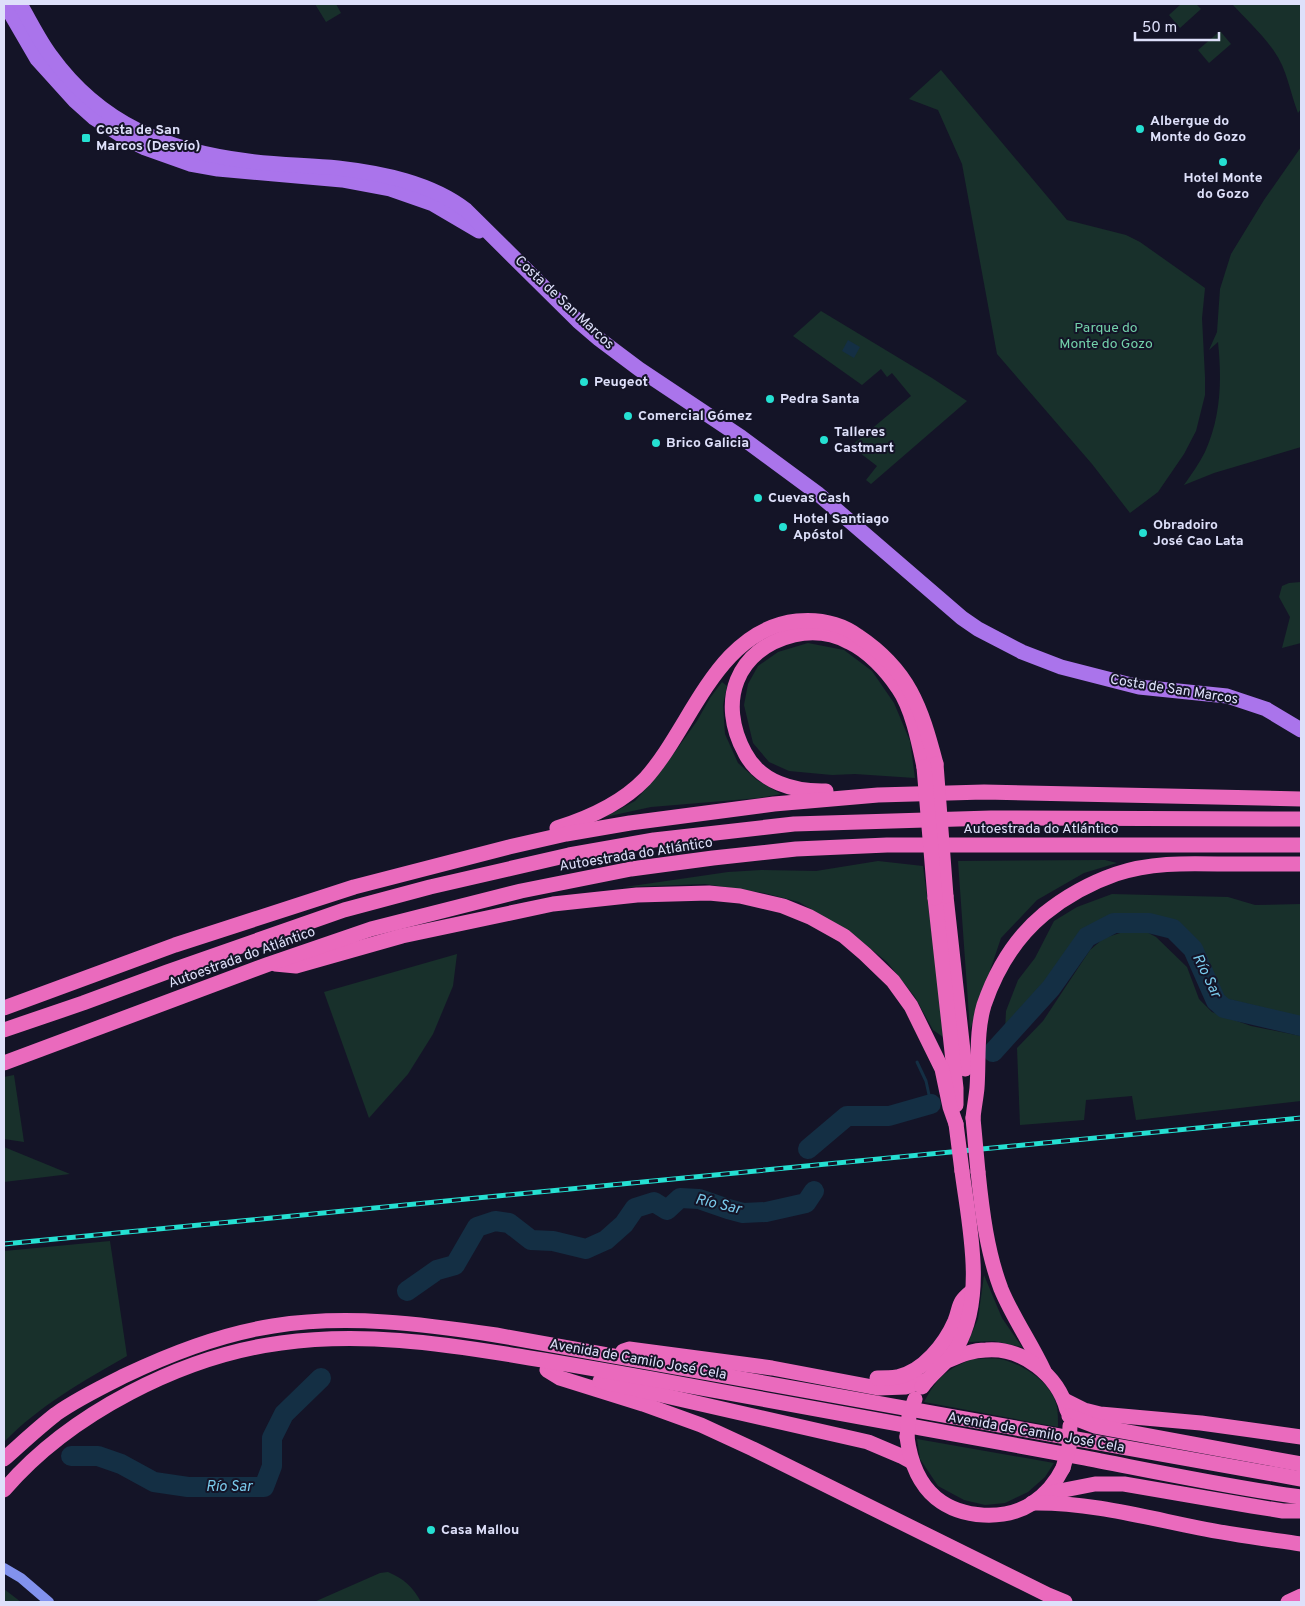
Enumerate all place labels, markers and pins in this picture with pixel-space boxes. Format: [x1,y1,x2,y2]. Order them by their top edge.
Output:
place label: Albergue do Monte do Gozo [1150,113,1246,146]
place label: Costa de San Marcos (Desvío) [96,122,201,155]
marker: Albergue do Monte do Gozo [1134,123,1146,135]
marker: Costa de San Marcos (Desvío) [80,132,92,144]
marker: Hotel Monte do Gozo [1217,156,1229,168]
place label: Hotel Monte do Gozo [1183,170,1263,203]
place label: Peugeot [594,374,648,391]
marker: Peugeot [578,376,590,388]
place label: Pedra Santa [780,391,860,408]
marker: Pedra Santa [764,393,776,405]
place label: Comercial Gómez [638,408,752,425]
marker: Comercial Gómez [622,410,634,422]
place label: Talleres Castmart [834,424,894,457]
marker: Talleres Castmart [818,434,830,446]
place label: Brico Galicia [666,435,749,452]
marker: Brico Galicia [650,437,662,449]
place label: Cuevas Cash [768,490,850,507]
marker: Cuevas Cash [752,492,764,504]
place label: Hotel Santiago Apóstol [793,511,889,544]
place label: Obradoiro José Cao Lata [1153,517,1244,550]
marker: Hotel Santiago Apóstol [777,521,789,533]
marker: Obradoiro José Cao Lata [1137,527,1149,539]
place label: Casa Mallou [441,1522,519,1539]
marker: Casa Mallou [425,1524,437,1536]

